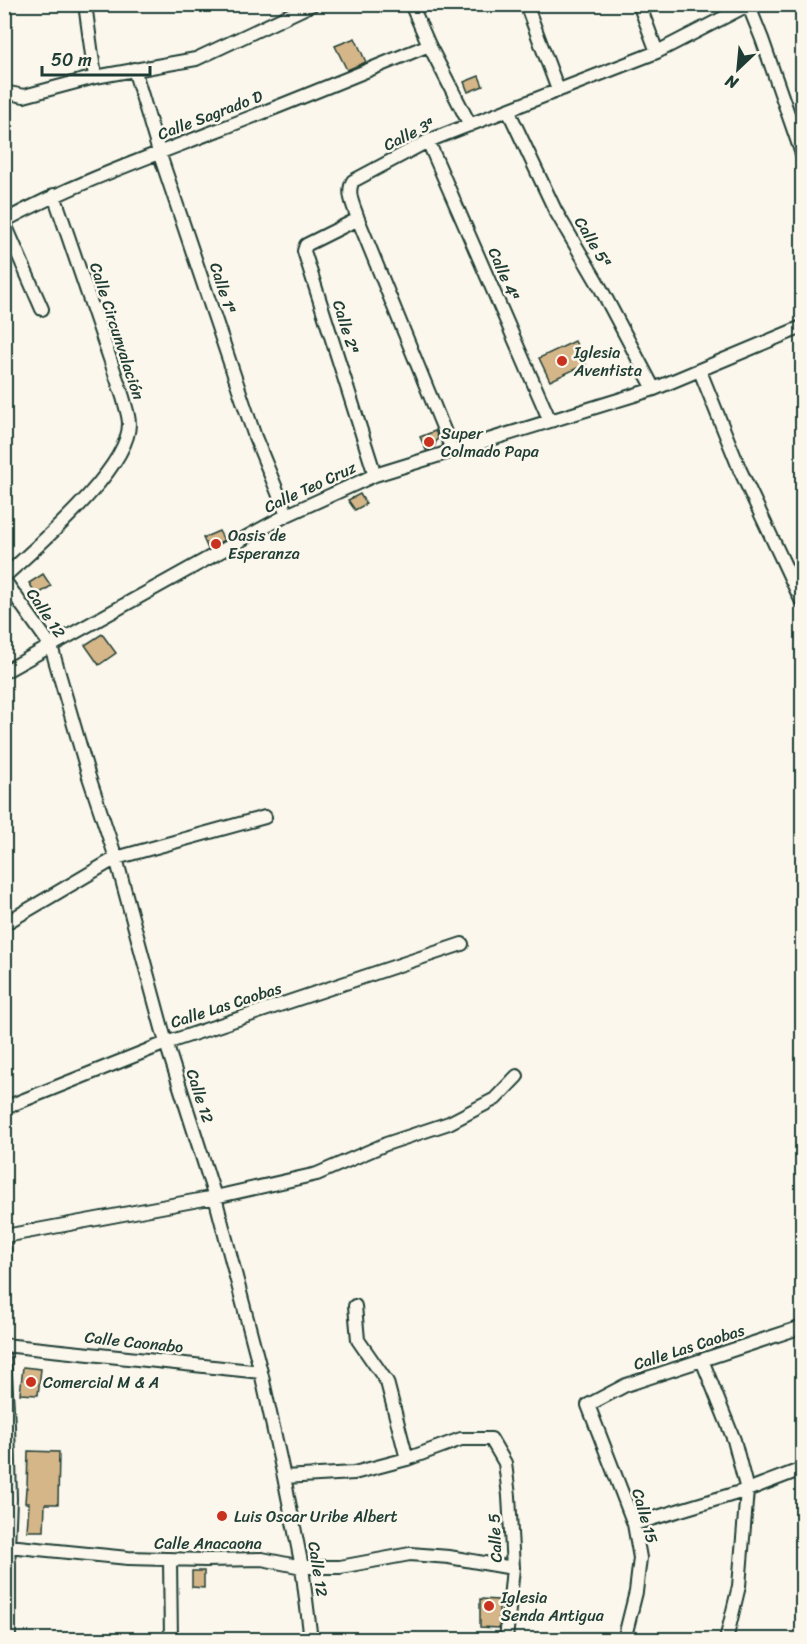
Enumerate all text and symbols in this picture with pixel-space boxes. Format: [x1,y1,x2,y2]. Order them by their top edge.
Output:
scale bar [42,39,150,77]
north arrow [708,39,768,99]
text: 50 m [51,44,92,76]
text: N [719,66,744,98]
street label: Calle Sagrado D [153,81,267,148]
street label: Calle 3ª [378,109,440,159]
street label: Calle 5ª [566,211,620,273]
street label: Calle 4ª [480,243,528,305]
street label: Calle Circunvalación [81,259,153,404]
street label: Calle 1ª [201,259,245,317]
street label: Calle 2ª [324,296,368,358]
place label: Iglesia Aventista [573,338,642,385]
marker: Iglesia Aventista [555,354,569,368]
place label: Super Colmado Papa [441,419,540,466]
marker: Super Colmado Papa [422,435,436,449]
street label: Calle Teo Cruz [259,453,361,521]
place label: Oasis de Esperanza [228,521,300,568]
marker: Oasis de Esperanza [209,537,223,551]
street label: Calle 12 [18,582,74,644]
street label: Calle Las Caobas [167,973,286,1037]
street label: Calle 12 [178,1065,222,1127]
street label: Calle Las Caobas [630,1315,749,1379]
street label: Calle Caonabo [83,1322,185,1362]
place label: Comercial M & A [43,1368,159,1397]
marker: Comercial M & A [24,1375,38,1389]
street label: Calle 15 [623,1485,667,1547]
place label: Luis Oscar Uribe Albert [234,1502,398,1531]
marker: Luis Oscar Uribe Albert [215,1509,229,1523]
street label: Calle 5 [479,1512,511,1563]
street label: Calle Anacaona [154,1529,262,1558]
street label: Calle 12 [299,1539,337,1599]
place label: Iglesia Senda Antigua [500,1583,605,1630]
marker: Iglesia Senda Antigua [482,1599,496,1613]

